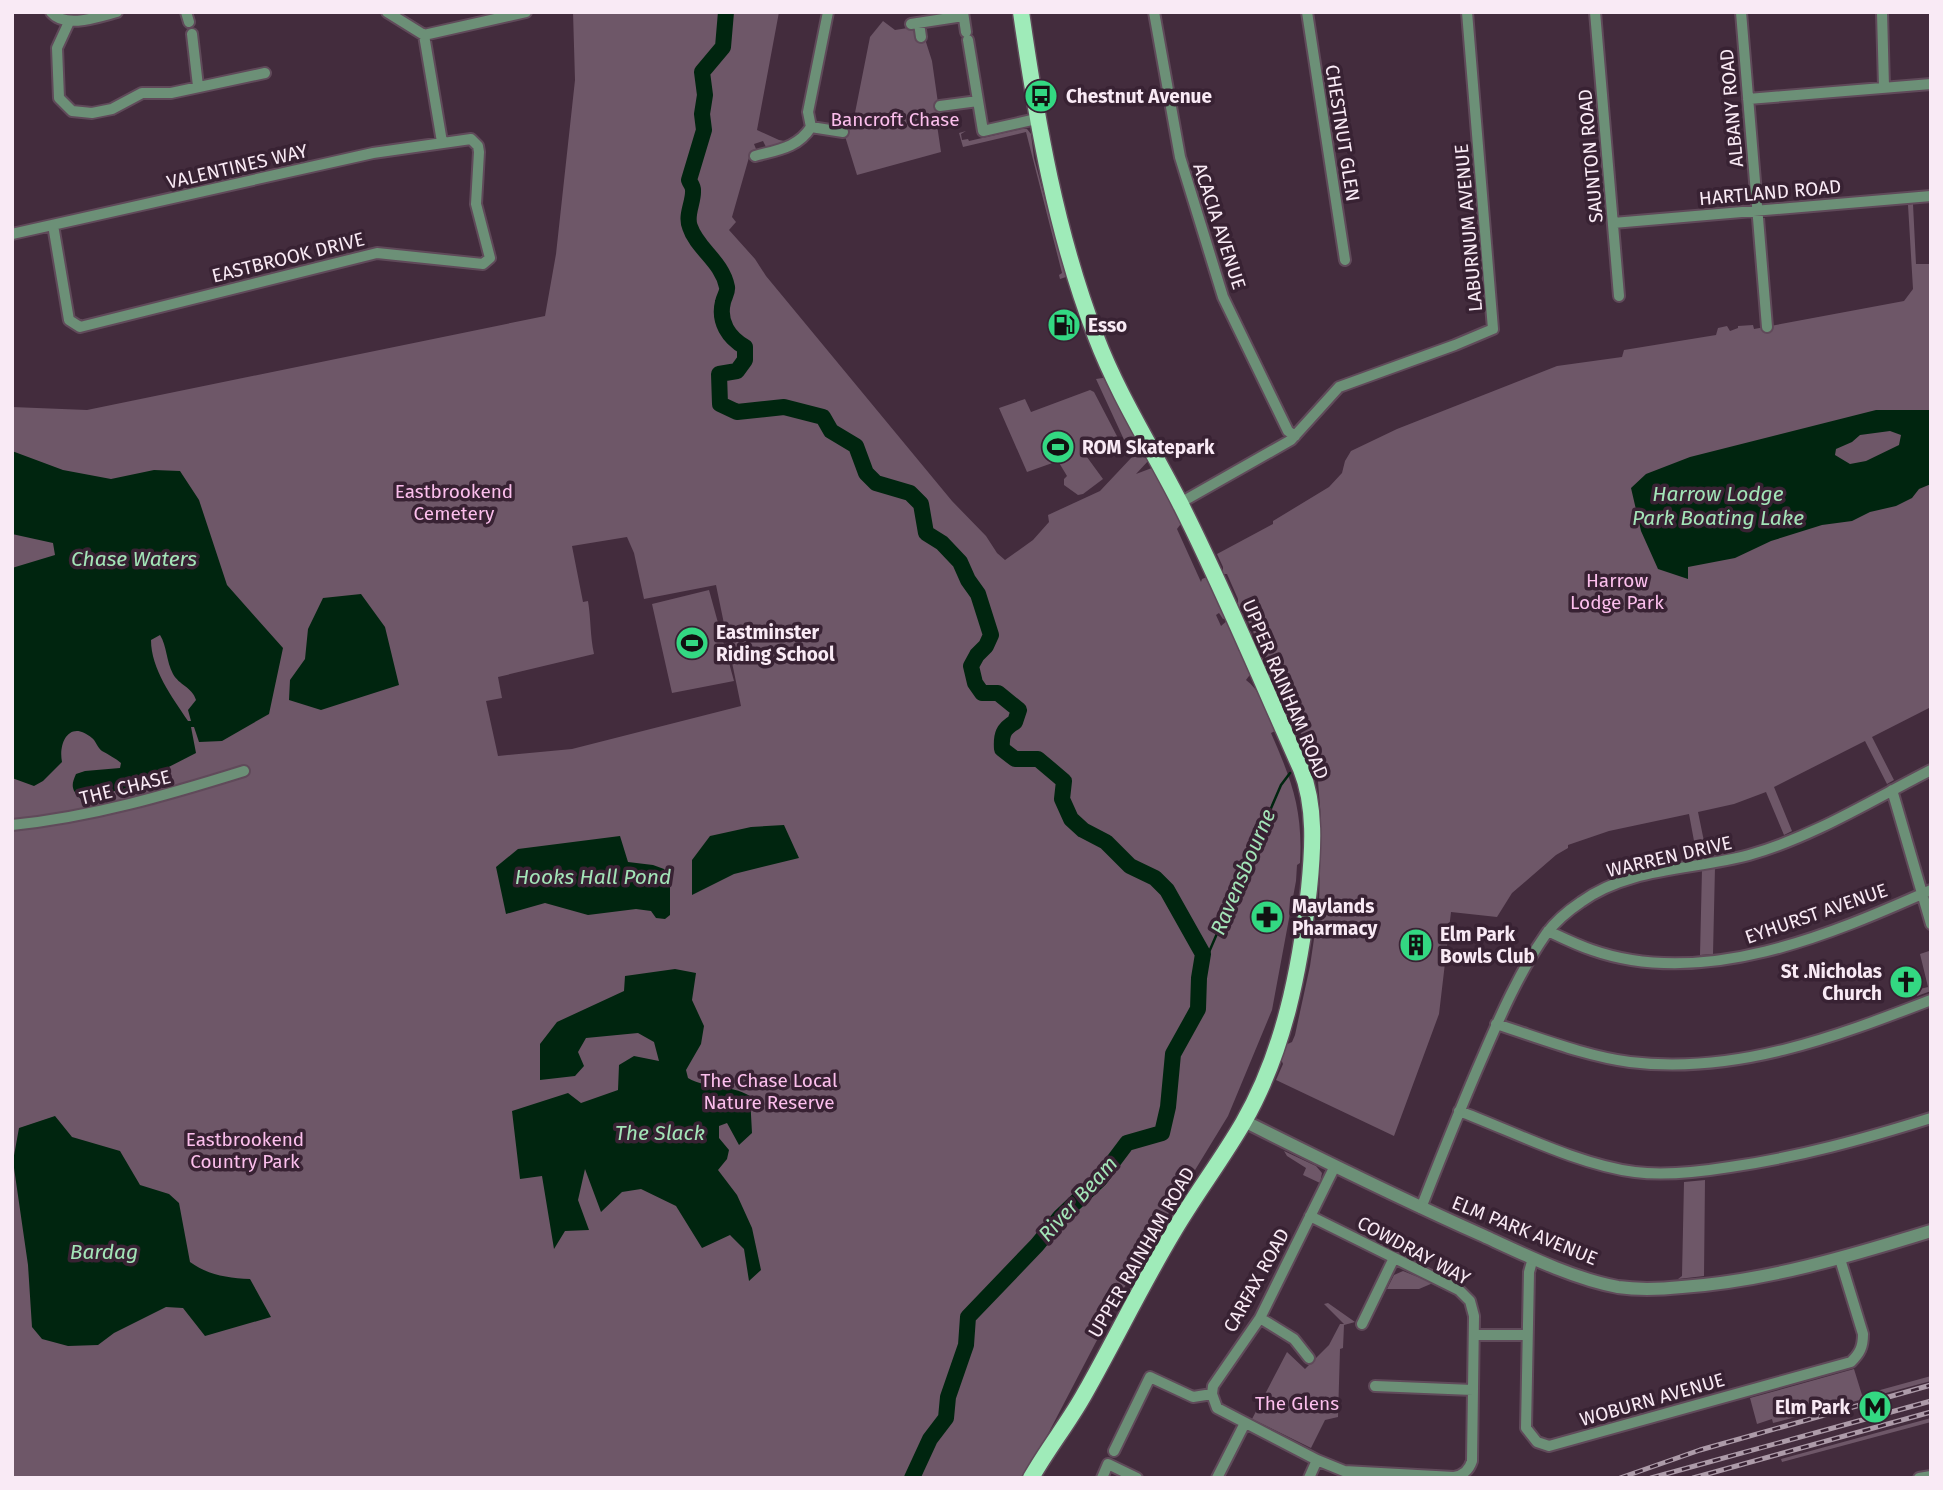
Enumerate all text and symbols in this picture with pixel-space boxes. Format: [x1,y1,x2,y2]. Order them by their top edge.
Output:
street label: ALBANY ROAD [1715,48,1748,168]
street label: CHESTNUT GLEN [1320,63,1365,203]
bus stop icon: Chestnut Avenue [1022,77,1060,115]
place label: Chestnut Avenue [1066,85,1212,108]
street label: SAUNTON ROAD [1573,88,1608,224]
park label: Bancroft Chase [830,108,960,131]
street label: VALENTINES WAY [165,139,310,194]
street label: LABURNUM AVENUE [1450,143,1487,313]
street label: ACACIA AVENUE [1188,160,1251,292]
street label: HARTLAND ROAD [1698,175,1842,210]
street label: EASTBROOK DRIVE [210,227,367,288]
fuel station icon: Esso [1045,306,1083,344]
place label: Esso [1088,314,1127,337]
sports icon: ROM Skatepark [1039,428,1077,466]
place label: ROM Skatepark [1082,436,1215,459]
park label: Eastbrookend Cemetery [395,480,513,525]
water label: Harrow Lodge Park Boating Lake [1632,481,1804,531]
water label: Chase Waters [71,546,197,572]
park label: Harrow Lodge Park [1570,569,1664,614]
street label: UPPER RAINHAM ROAD [1237,596,1334,783]
place label: Eastminster Riding School [716,621,835,666]
sports icon: Eastminster Riding School [673,624,711,662]
street label: THE CHASE [77,765,173,810]
water label: Ravensbourne [1205,805,1281,939]
street label: WARREN DRIVE [1604,831,1734,882]
water label: Hooks Hall Pond [515,864,671,890]
street label: EYHURST AVENUE [1742,878,1890,949]
place label: Maylands Pharmacy [1292,895,1378,940]
pharmacy icon: Maylands Pharmacy [1248,898,1286,936]
place label: Elm Park Bowls Club [1440,923,1535,968]
building icon: Elm Park Bowls Club [1397,926,1435,964]
place label: St .Nicholas Church [1781,960,1882,1005]
church icon: St .Nicholas Church [1887,963,1925,1001]
park label: The Chase Local Nature Reserve [700,1069,838,1114]
water label: The Slack [615,1120,705,1146]
park label: Eastbrookend Country Park [186,1128,304,1173]
water label: River Beam [1033,1151,1123,1247]
street label: UPPER RAINHAM ROAD [1083,1163,1200,1342]
street label: ELM PARK AVENUE [1449,1191,1601,1270]
street label: COWDRAY WAY [1353,1211,1475,1290]
street label: CARFAX ROAD [1219,1224,1294,1336]
water label: Bardag [70,1239,138,1265]
street label: WOBURN AVENUE [1577,1368,1727,1431]
metro station icon: Elm Park [1856,1388,1894,1426]
park label: The Glens [1255,1392,1339,1415]
place label: Elm Park [1775,1396,1850,1419]

